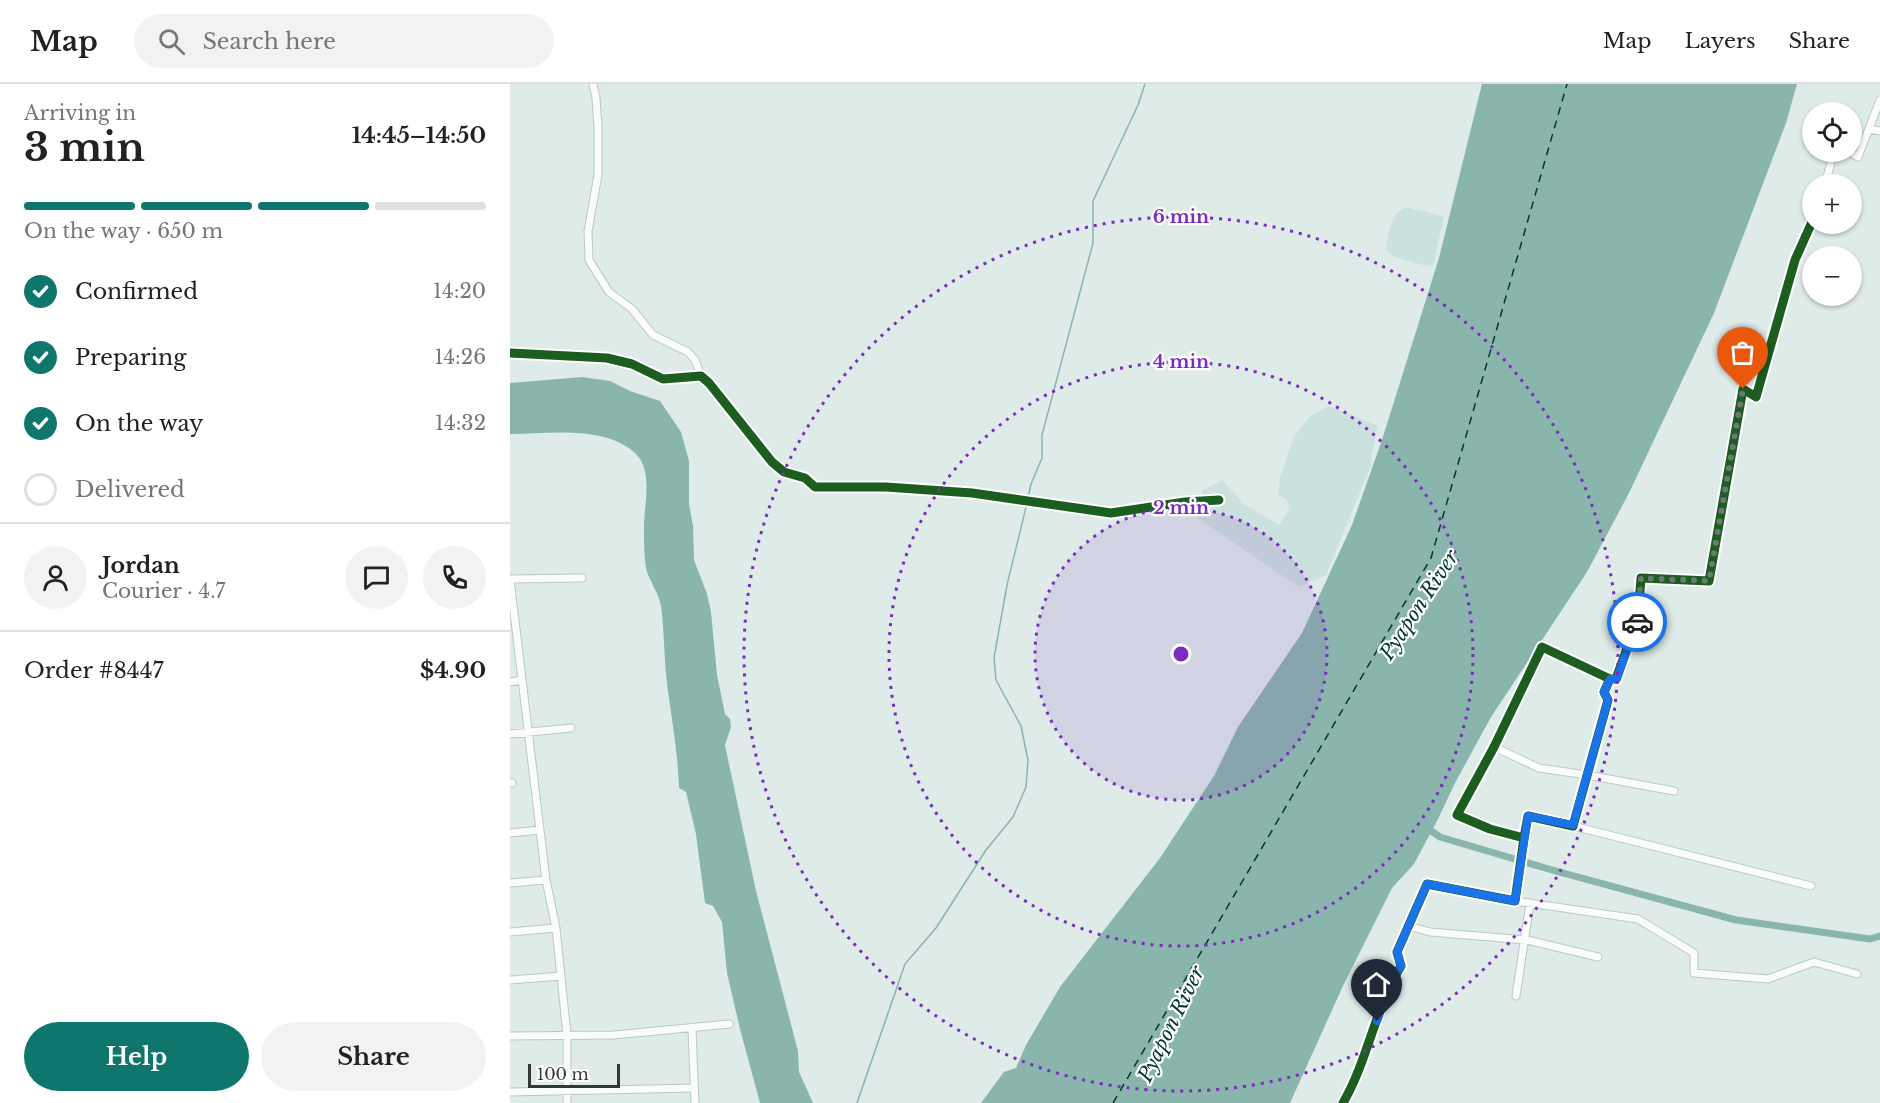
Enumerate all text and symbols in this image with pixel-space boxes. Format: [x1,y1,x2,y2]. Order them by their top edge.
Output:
search box [134,14,554,68]
text: Map [30,24,98,59]
icon: search [155,25,188,58]
text: Search here [203,28,336,55]
text: Map [1603,28,1652,54]
text: Layers [1685,28,1756,54]
text: Share [1789,28,1850,54]
text: Arriving in [24,101,136,125]
map controls [1802,102,1862,306]
button: locate [1802,102,1862,162]
text: 14:45–14:50 [352,122,486,149]
text: 3 min [24,123,145,172]
button: + [1802,174,1862,234]
text: 6 min [1153,206,1209,228]
text: On the way · 650 m [24,219,223,243]
button: − [1802,246,1862,306]
icon: check [24,275,57,308]
text: Confirmed [75,278,198,305]
text: 14:20 [433,279,486,303]
pin [1717,327,1768,389]
icon: bag [1726,336,1759,369]
icon: check [24,341,57,374]
text: Preparing [75,344,186,371]
text: 14:26 [435,345,486,369]
text: 4 min [1153,351,1209,373]
icon: check [24,407,57,440]
text: On the way [75,410,203,437]
text: 14:32 [435,411,486,435]
text: Delivered [75,476,185,503]
text: 2 min [1153,497,1209,519]
water label: Pyapon River [1374,545,1464,665]
button: person [24,546,87,609]
button: chat [345,546,408,609]
button: phone [423,546,486,609]
text: Jordan [102,552,180,579]
text: Courier · 4.7 [102,579,225,603]
courier [1607,592,1667,652]
icon: car [1621,606,1654,639]
centre of rings [1171,644,1191,664]
text: Order #8447 [24,657,164,684]
text: $4.90 [420,657,486,684]
pin [1351,959,1402,1021]
water label: Pyapon River [1132,961,1210,1087]
icon: home [1360,968,1393,1001]
button: Help [24,1022,249,1091]
button: Share [261,1022,486,1091]
scale bar [528,1061,620,1088]
text: 100 m [537,1064,589,1084]

